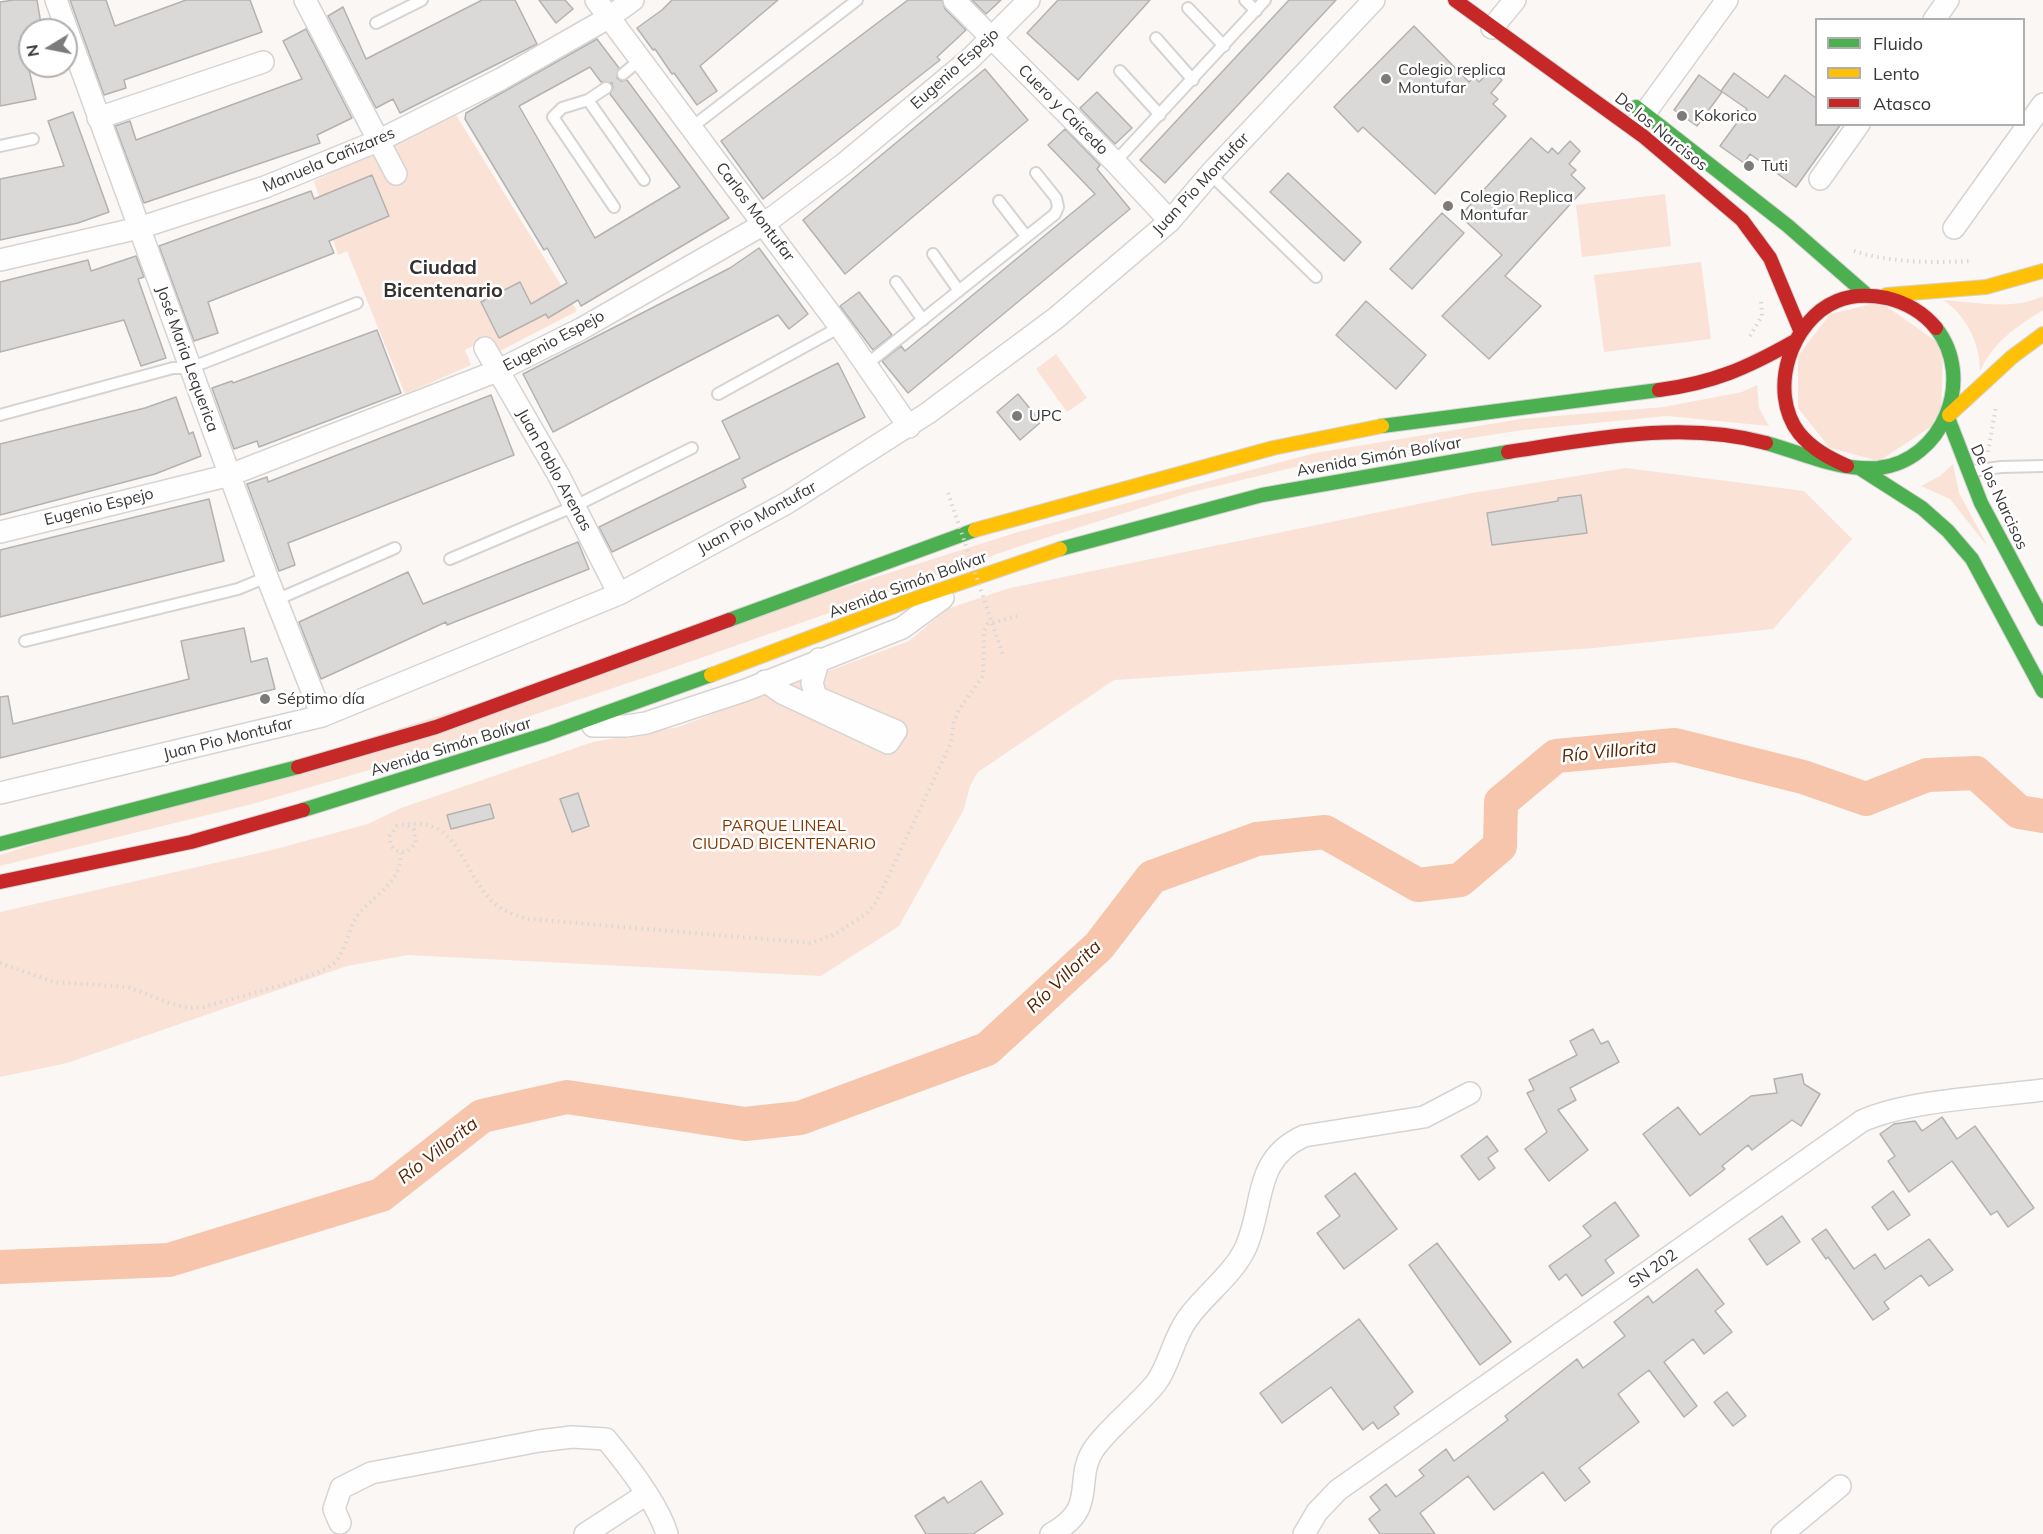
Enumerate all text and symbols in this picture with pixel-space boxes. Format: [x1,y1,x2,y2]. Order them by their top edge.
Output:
north arrow [18,18,78,78]
legend [1815,18,2025,126]
street label: Eugenio Espejo [907,24,1003,114]
text: Fluido [1873,32,1923,55]
text: N [21,43,43,58]
place label: Colegio replica Montufar [1398,60,1506,98]
street label: Cuero y Caicedo [1014,61,1112,159]
text: Lento [1873,62,1920,85]
marker: Colegio replica Montufar [1379,72,1393,86]
street label: De los Narcisos [1611,89,1711,175]
text: Atasco [1873,92,1931,115]
place label: Kokorico [1694,106,1757,126]
marker: Kokorico [1675,109,1689,123]
street label: Manuela Cañizares [260,123,398,197]
street label: Juan Pio Montufar [1149,129,1253,239]
place label: Tuti [1761,156,1788,176]
street label: Carlos Montufar [712,159,798,265]
marker: Tuti [1742,159,1756,173]
place label: Colegio Replica Montufar [1460,187,1573,225]
marker: Colegio Replica Montufar [1441,199,1455,213]
district label: Ciudad Bicentenario [383,256,503,303]
street label: José Maria Lequerica [152,283,222,435]
street label: Eugenio Espejo [500,306,608,376]
street label: Juan Pablo Arenas [512,405,596,535]
place label: UPC [1029,406,1062,426]
marker: UPC [1010,409,1024,423]
street label: Avenida Simón Bolívar [1295,433,1463,481]
street label: De los Narcisos [1966,441,2032,553]
street label: Juan Pio Montufar [694,477,820,559]
street label: Eugenio Espejo [42,484,156,530]
street label: Avenida Simón Bolívar [826,547,990,623]
place label: Séptimo día [277,689,365,709]
marker: Séptimo día [258,692,272,706]
street label: Avenida Simón Bolívar [368,713,534,781]
street label: Juan Pio Montufar [161,714,295,764]
water label: Río Villorita [1560,736,1658,768]
park label: PARQUE LINEAL CIUDAD BICENTENARIO [692,816,876,854]
water label: Río Villorita [1022,936,1106,1018]
water label: Río Villorita [394,1113,482,1189]
street label: SN 202 [1625,1245,1681,1293]

